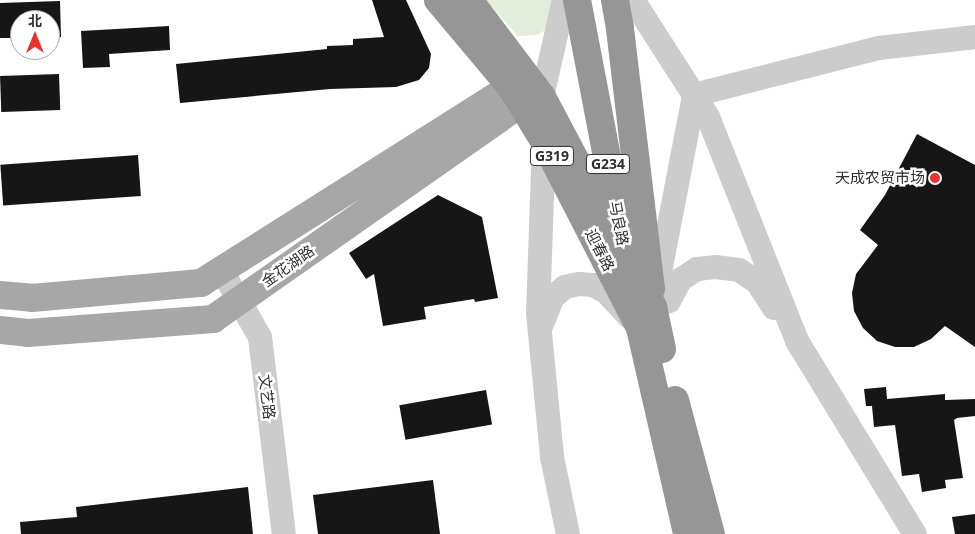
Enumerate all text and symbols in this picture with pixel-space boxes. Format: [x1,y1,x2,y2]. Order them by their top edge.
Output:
north arrow [10,10,60,60]
text: 北 [28,11,42,30]
road number: G319 [530,144,574,168]
road number: G234 [586,152,630,175]
place label: 天成农贸市场 [835,169,925,187]
marker: 天成农贸市场 [929,172,941,184]
street label: 马良路 [606,199,632,247]
street label: 迎春路 [582,226,618,274]
street label: 金花湖路 [258,241,318,291]
street label: 文艺路 [255,374,279,420]

